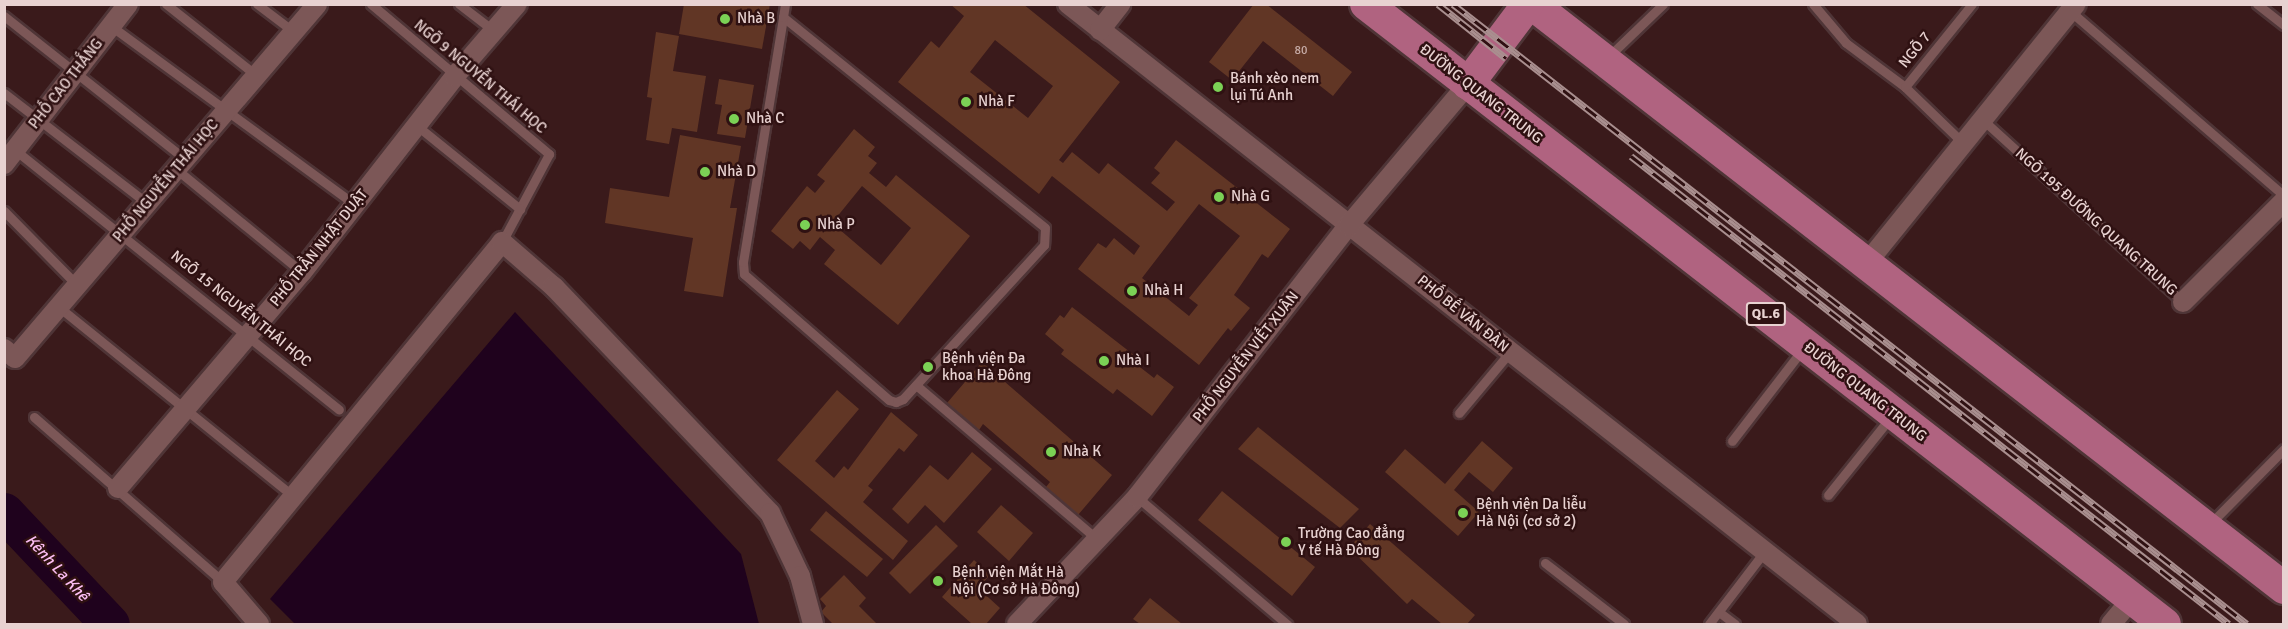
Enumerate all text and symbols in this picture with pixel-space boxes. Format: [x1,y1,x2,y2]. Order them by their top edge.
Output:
place label: Nhà B [737,10,775,28]
marker: Nhà B [718,12,732,26]
street label: NGÕ 9 NGUYỄN THÁI HỌC [410,16,550,138]
street label: NGÕ 7 [1895,28,1935,72]
street label: PHỐ CAO THẮNG [25,35,107,133]
street label: ĐƯỜNG QUANG TRUNG [1416,40,1546,148]
house number: 80 [1295,44,1307,58]
place label: Bánh xèo nem lụi Tú Anh [1230,69,1319,104]
marker: Bánh xèo nem lụi Tú Anh [1211,80,1225,94]
place label: Nhà F [978,93,1015,111]
marker: Nhà F [959,95,973,109]
place label: Nhà C [746,110,784,128]
marker: Nhà C [727,112,741,126]
street label: PHỐ NGUYỄN THÁI HỌC [109,116,223,246]
street label: NGÕ 195 ĐƯỜNG QUANG TRUNG [2011,145,2181,299]
place label: Nhà D [717,163,756,181]
marker: Nhà D [698,165,712,179]
street label: PHỐ TRẦN NHẬT DUẬT [266,186,372,310]
place label: Nhà G [1231,188,1270,206]
marker: Nhà G [1212,190,1226,204]
place label: Nhà P [817,216,855,234]
marker: Nhà P [798,218,812,232]
street label: NGÕ 15 NGUYỄN THÁI HỌC [167,247,315,371]
street label: PHỐ BẾ VĂN ĐÀN [1414,272,1512,356]
place label: Nhà H [1144,282,1183,300]
marker: Nhà H [1125,284,1139,298]
street label: PHỐ NGUYỄN VIẾT XUÂN [1189,288,1303,426]
road number: QL.6 [1745,303,1787,325]
street label: ĐƯỜNG QUANG TRUNG [1800,338,1930,446]
place label: Bệnh viện Đa khoa Hà Đông [942,349,1031,384]
place label: Nhà I [1116,352,1150,370]
marker: Nhà I [1097,354,1111,368]
marker: Bệnh viện Đa khoa Hà Đông [919,358,937,376]
place label: Nhà K [1063,443,1101,461]
marker: Nhà K [1044,445,1058,459]
place label: Bệnh viện Da liễu Hà Nội (cơ sở 2) [1476,495,1587,530]
marker: Bệnh viện Da liễu Hà Nội (cơ sở 2) [1454,504,1472,522]
place label: Trường Cao đẳng Y tế Hà Đông [1298,524,1405,559]
water label: Kênh La Khê [21,531,93,605]
marker: Trường Cao đẳng Y tế Hà Đông [1279,535,1293,549]
place label: Bệnh viện Mắt Hà Nội (Cơ sở Hà Đông) [952,563,1080,598]
marker: Bệnh viện Mắt Hà Nội (Cơ sở Hà Đông) [929,572,947,590]

